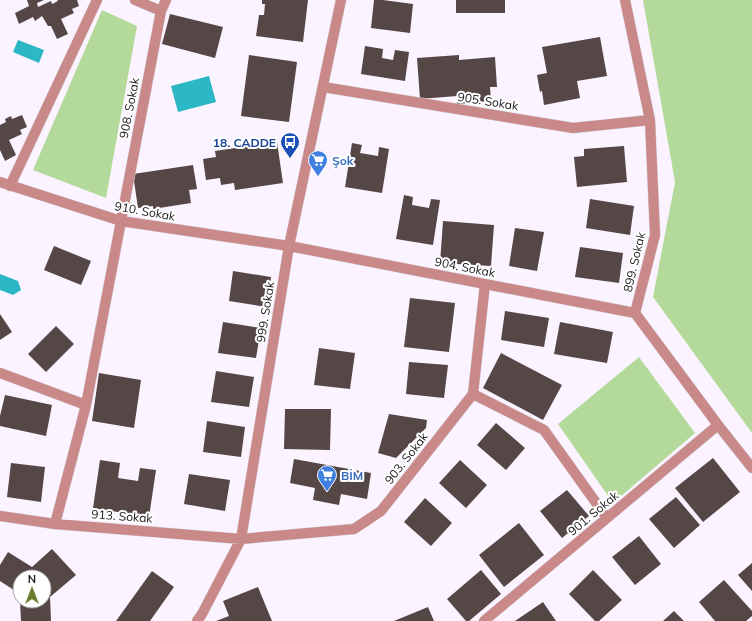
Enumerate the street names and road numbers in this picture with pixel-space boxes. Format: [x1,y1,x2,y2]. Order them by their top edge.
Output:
street label: 908. Sokak [116,76,142,140]
street label: 905. Sokak [457,89,520,113]
street label: 910. Sokak [114,198,177,224]
street label: 899. Sokak [620,230,648,294]
street label: 904. Sokak [433,254,497,280]
street label: 999. Sokak [253,280,277,343]
street label: 903. Sokak [381,429,431,487]
street label: 901. Sokak [565,487,622,538]
street label: 913. Sokak [91,506,154,526]

